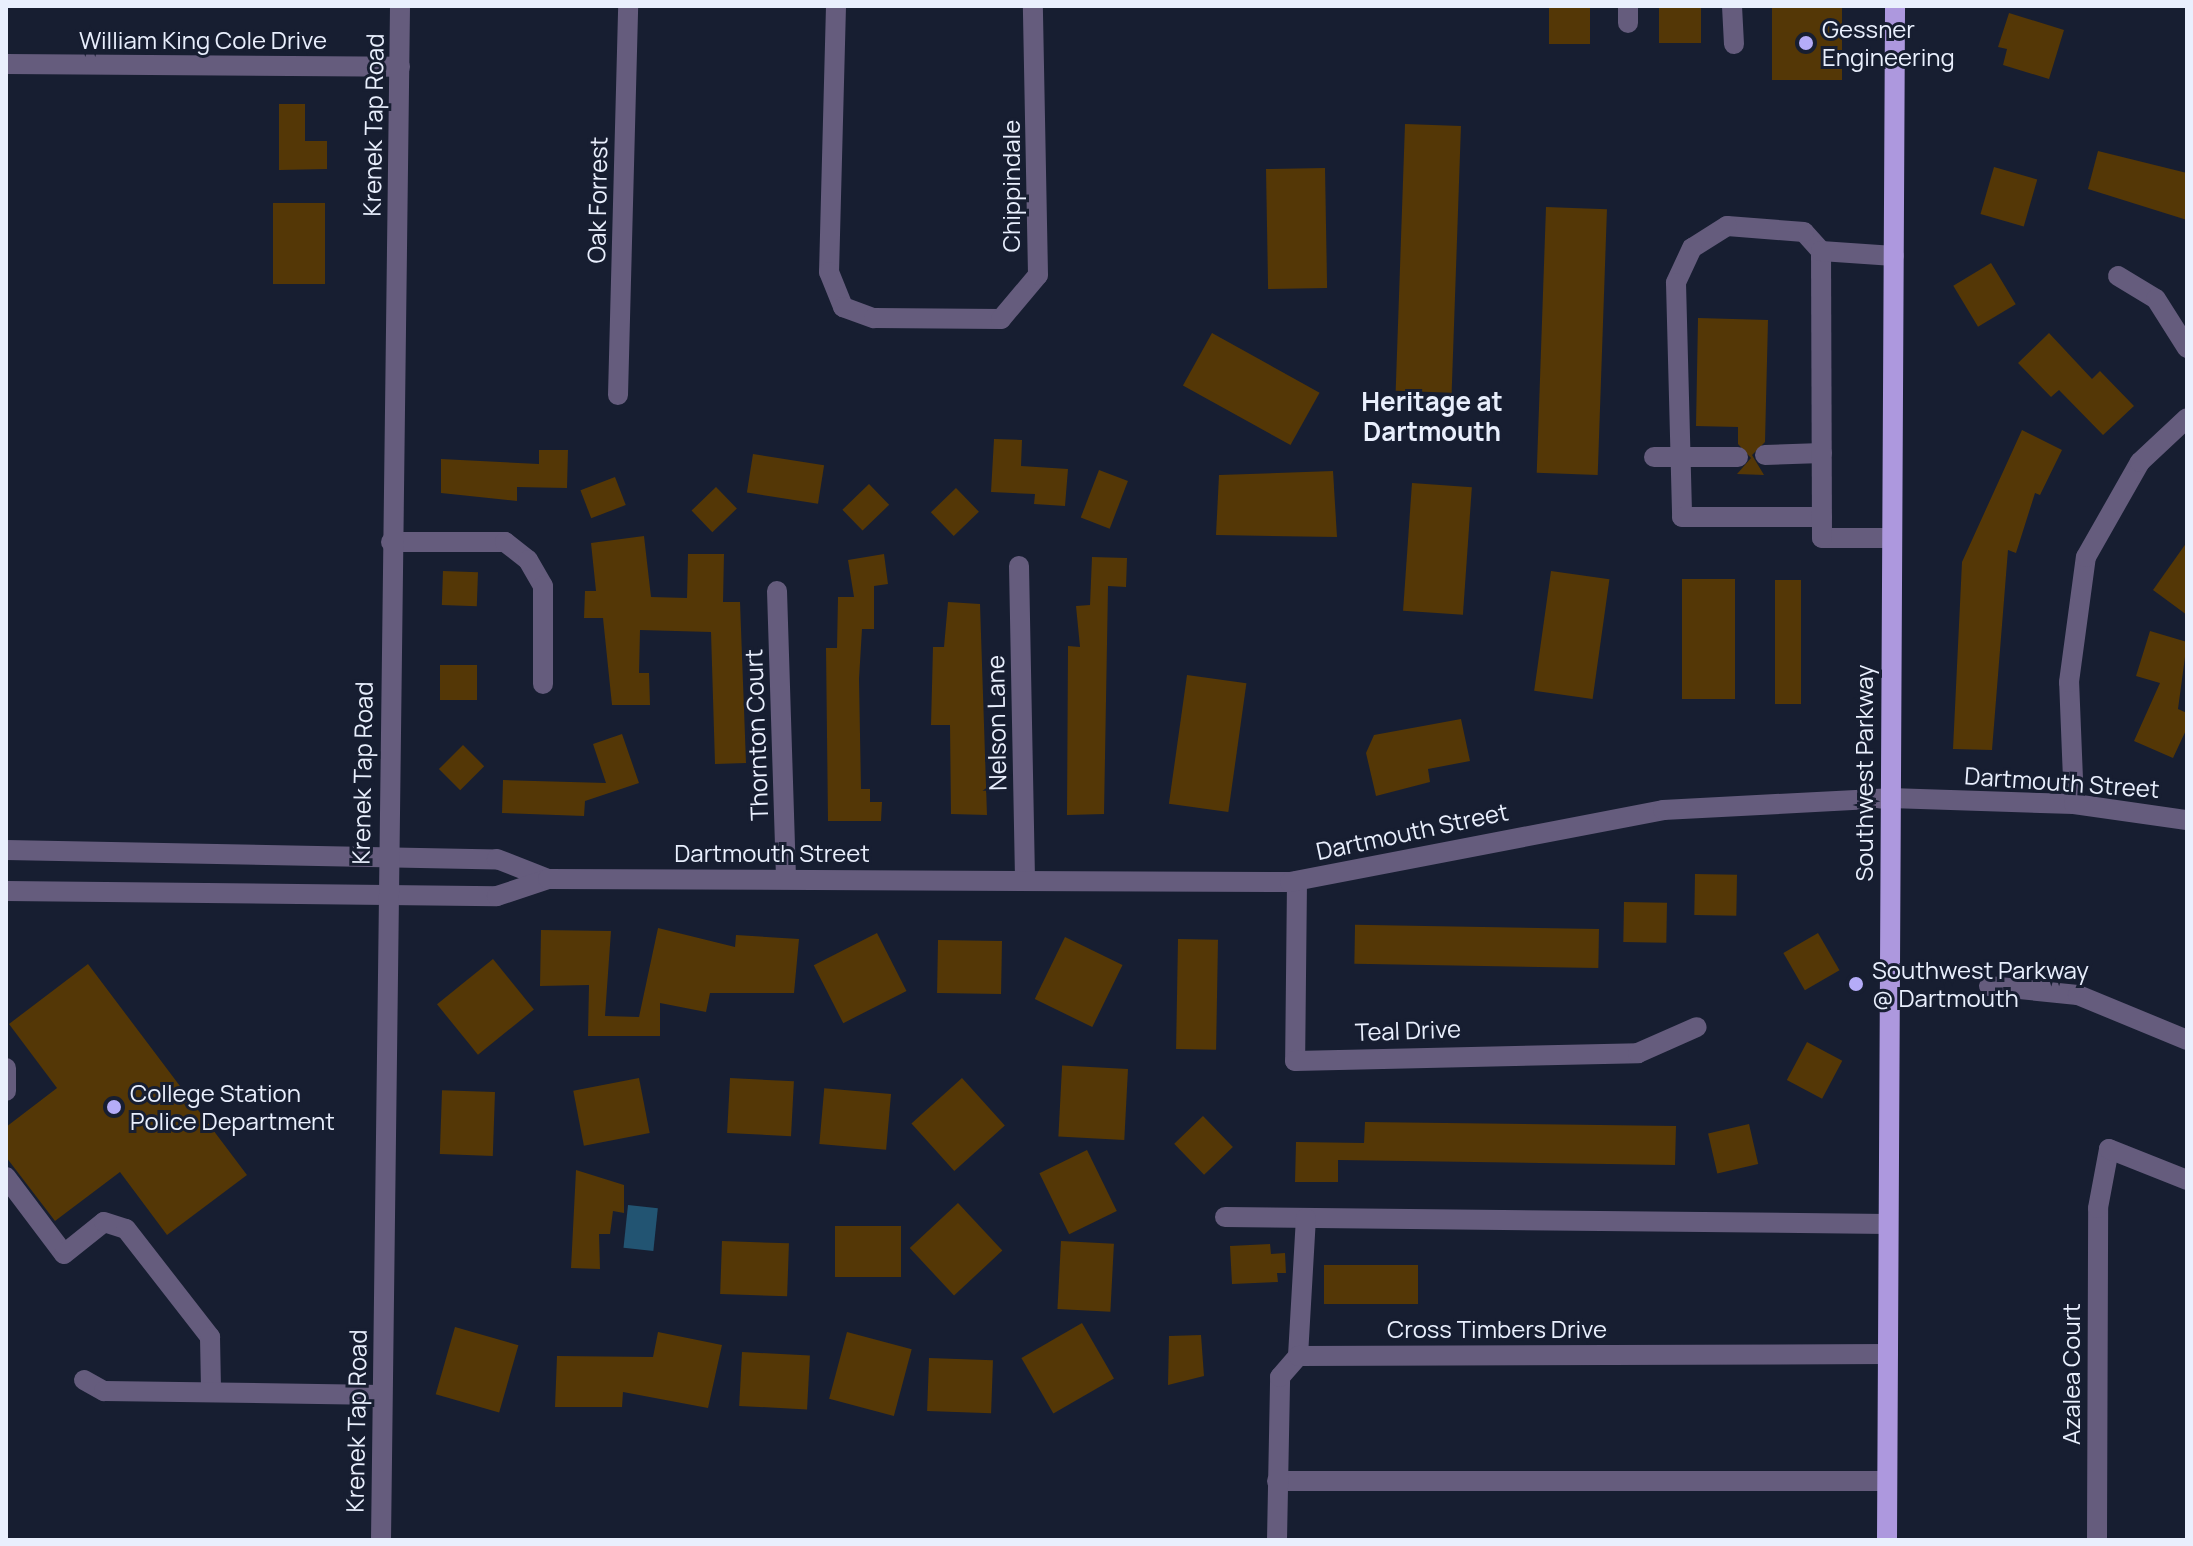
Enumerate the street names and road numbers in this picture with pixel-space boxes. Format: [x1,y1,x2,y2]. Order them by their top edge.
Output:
street label: William King Cole Drive [79,26,327,54]
street label: Krenek Tap Road [357,33,389,217]
street label: Chippindale [997,120,1025,252]
street label: Oak Forrest [581,136,613,264]
street label: Thornton Court [739,649,773,821]
street label: Nelson Lane [980,655,1012,791]
street label: Southwest Parkway [1850,665,1878,881]
street label: Krenek Tap Road [346,681,378,865]
street label: Dartmouth Street [1963,761,2161,803]
street label: Dartmouth Street [1313,797,1511,865]
street label: Dartmouth Street [674,839,870,867]
street label: Teal Drive [1355,1014,1461,1046]
street label: Azalea Court [2057,1303,2085,1445]
street label: Cross Timbers Drive [1387,1315,1607,1343]
street label: Krenek Tap Road [340,1329,372,1513]

